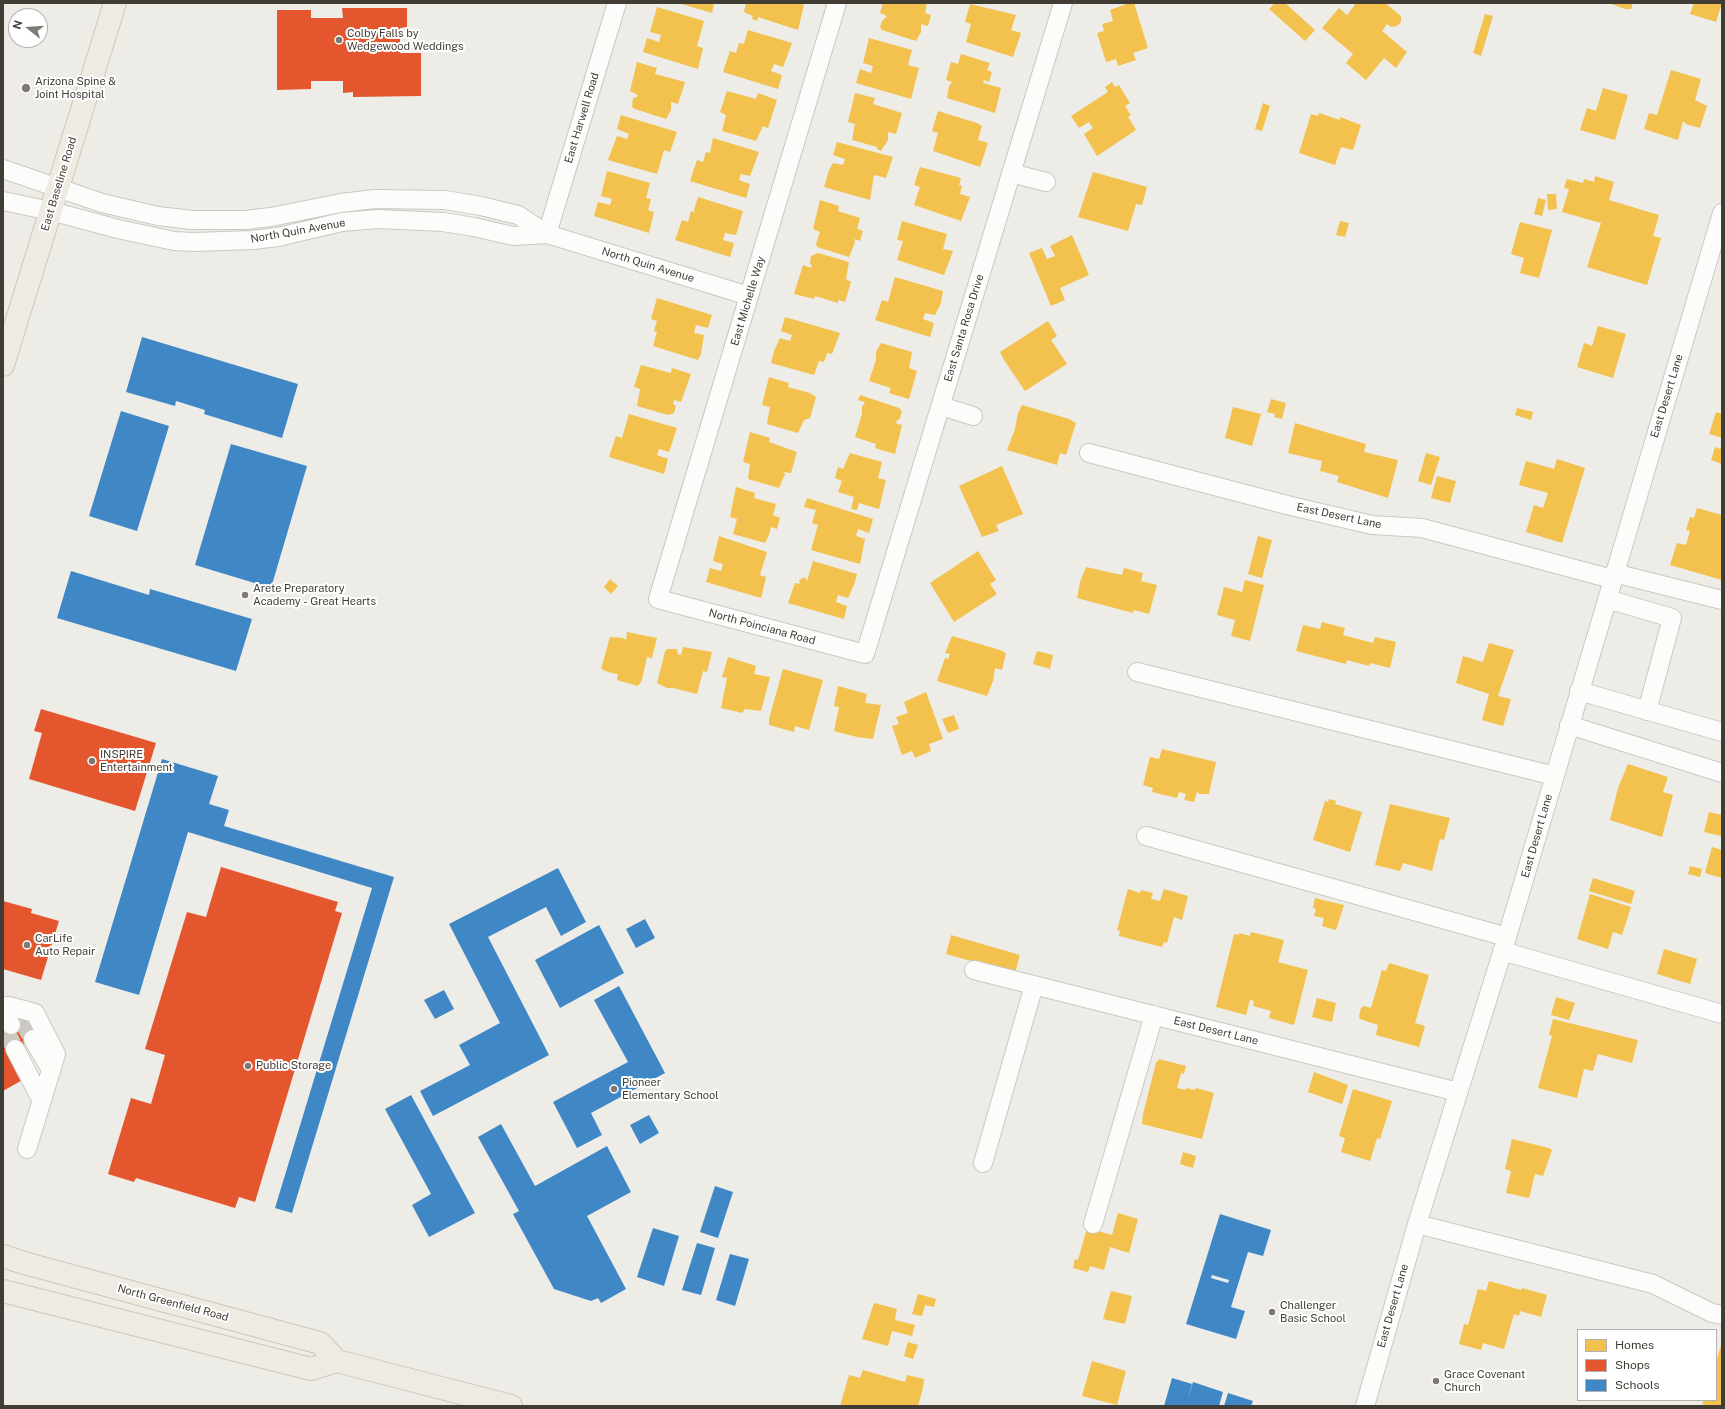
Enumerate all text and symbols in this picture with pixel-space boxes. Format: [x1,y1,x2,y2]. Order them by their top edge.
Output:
north arrow [8,8,48,48]
text: N [10,19,24,31]
place label: Colby Falls by Wedgewood Weddings [347,27,464,53]
marker: Colby Falls by Wedgewood Weddings [334,35,344,45]
street label: East Harwell Road [562,71,602,165]
place label: Arizona Spine & Joint Hospital [35,75,116,101]
marker: Arizona Spine & Joint Hospital [20,82,32,94]
street label: East Baseline Road [38,135,80,233]
street label: North Quin Avenue [250,216,346,246]
street label: North Quin Avenue [600,245,696,285]
street label: East Michelle Way [728,255,768,347]
street label: East Santa Rosa Drive [941,273,987,383]
street label: East Desert Lane [1648,353,1686,439]
street label: East Desert Lane [1295,501,1383,531]
place label: Arete Preparatory Academy - Great Hearts [253,582,376,608]
marker: Arete Preparatory Academy - Great Hearts [240,590,250,600]
street label: North Poinciana Road [707,606,817,648]
place label: INSPIRE Entertainment [100,748,173,774]
marker: INSPIRE Entertainment [87,756,97,766]
street label: East Desert Lane [1519,793,1555,879]
place label: CarLife Auto Repair [35,932,95,958]
marker: CarLife Auto Repair [22,940,32,950]
street label: East Desert Lane [1172,1014,1260,1048]
place label: Public Storage [256,1059,331,1073]
marker: Public Storage [243,1061,253,1071]
place label: Pioneer Elementary School [622,1076,719,1102]
marker: Pioneer Elementary School [609,1084,619,1094]
street label: East Desert Lane [1375,1263,1411,1349]
street label: North Greenfield Road [116,1282,230,1324]
place label: Challenger Basic School [1280,1299,1346,1325]
marker: Challenger Basic School [1267,1307,1277,1317]
legend [1577,1329,1717,1401]
text: Homes [1615,1338,1654,1352]
text: Shops [1615,1358,1650,1372]
place label: Grace Covenant Church [1444,1368,1525,1394]
marker: Grace Covenant Church [1431,1376,1441,1386]
text: Schools [1615,1378,1660,1392]

